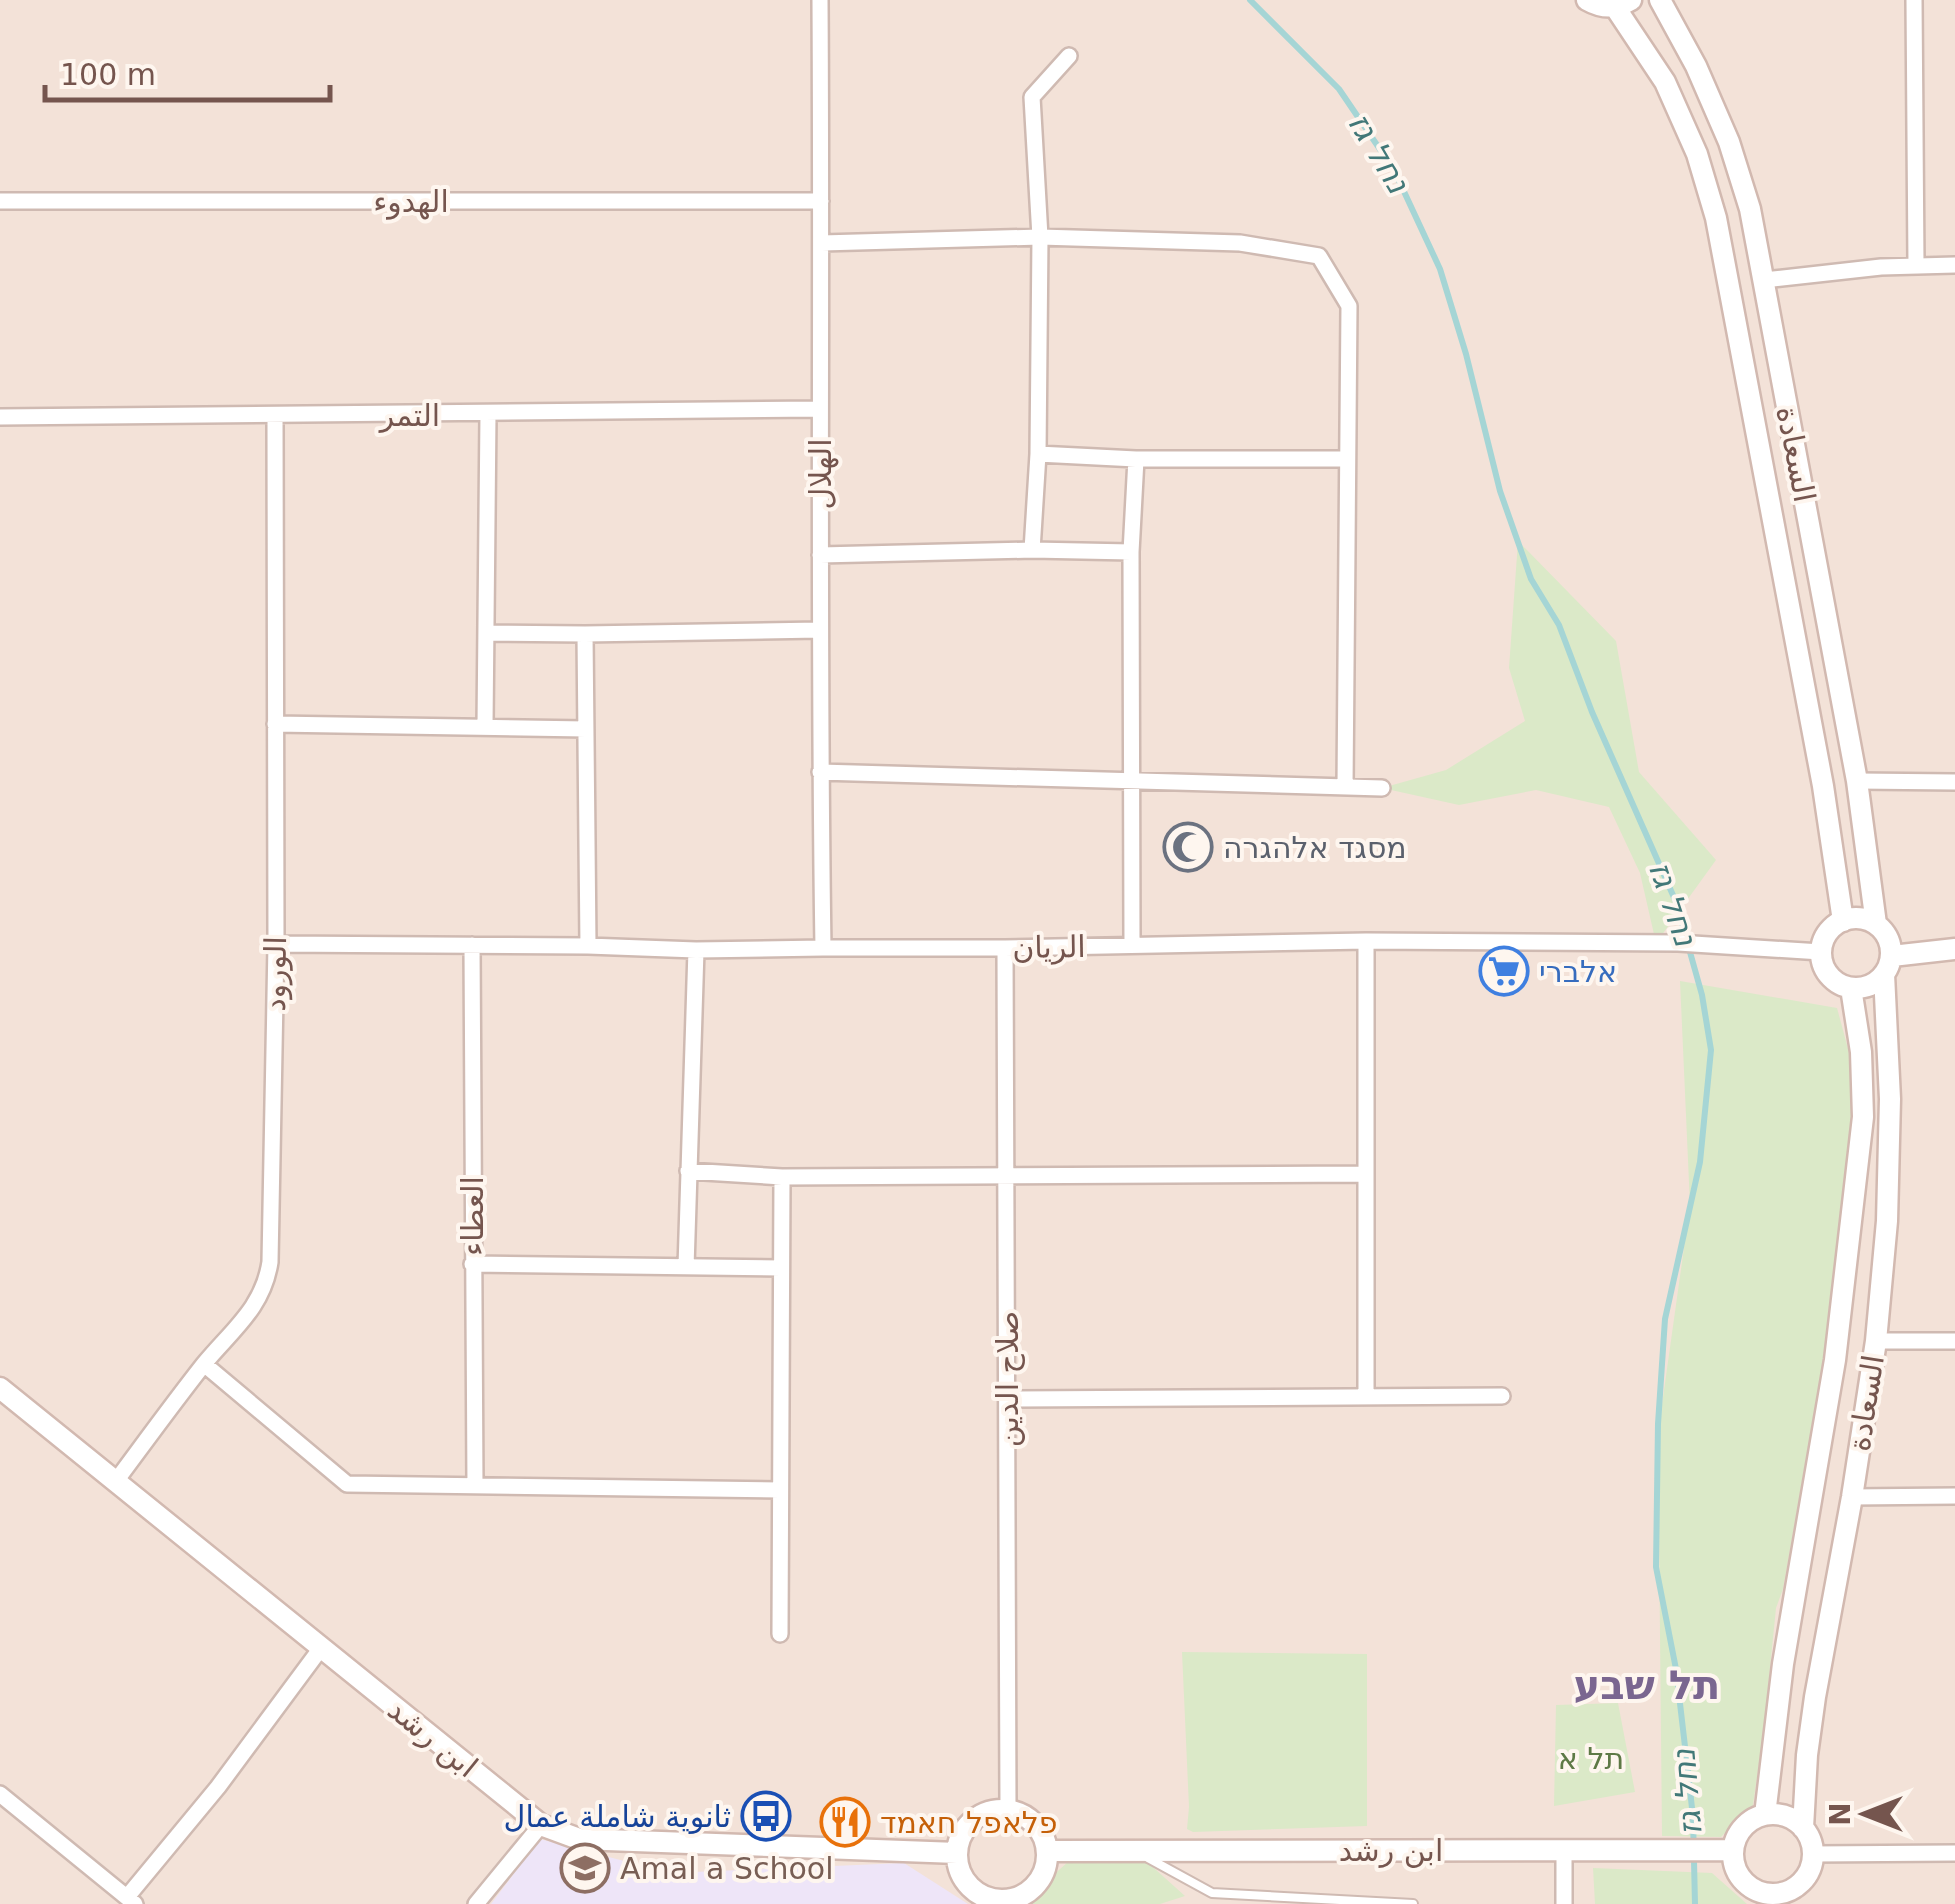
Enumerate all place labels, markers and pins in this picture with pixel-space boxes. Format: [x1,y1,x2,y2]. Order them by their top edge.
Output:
mosque icon: מסגד אלהגרה [1162,821,1214,873]
place label: מסגד אלהגרה [1223,830,1407,865]
supermarket icon: אלברי [1478,945,1530,997]
place label: אלברי [1539,954,1617,989]
bus stop icon: ثانوية شاملة عمال [740,1790,792,1842]
restaurant icon: פלאפל חאמד [819,1796,871,1848]
place label: ثانوية شاملة عمال [504,1799,731,1834]
place label: פלאפל חאמד [880,1805,1058,1840]
school or university icon: Amal a School [559,1842,611,1894]
place label: Amal a School [620,1851,834,1886]

